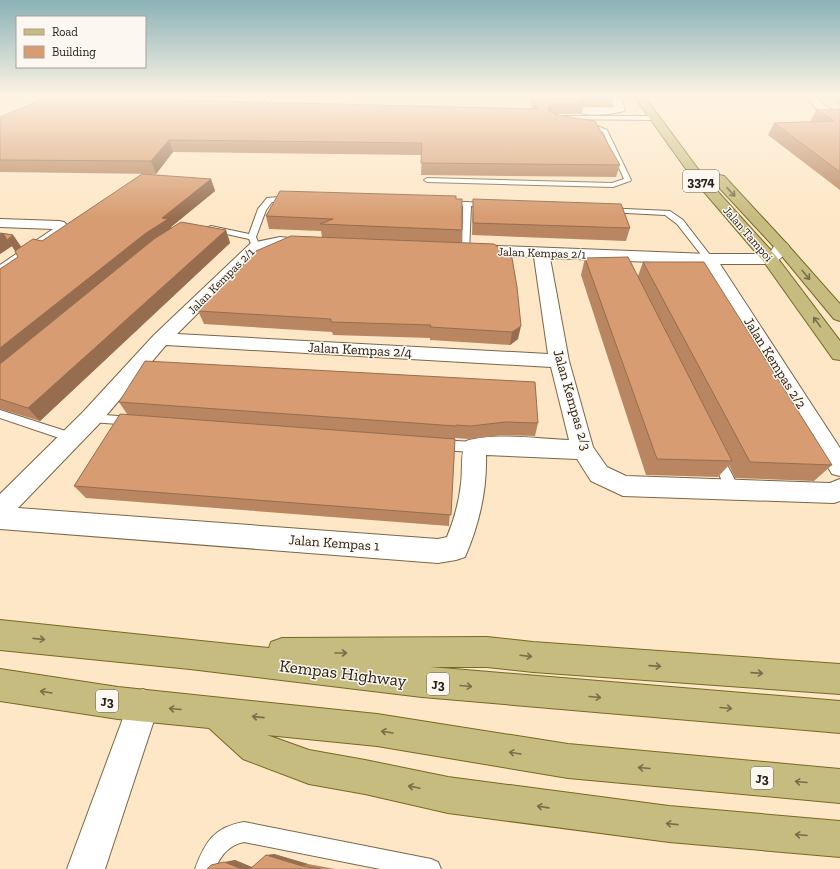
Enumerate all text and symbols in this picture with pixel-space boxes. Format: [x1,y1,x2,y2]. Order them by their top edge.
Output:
legend [16,16,146,68]
text: Road [52,25,78,39]
text: Building [52,45,96,59]
road number: 3374 [683,170,719,192]
one-way arrow [726,187,736,197]
street label: Jalan Tampoi [720,203,776,265]
street label: Jalan Kempas 2/1 [498,244,587,262]
street label: Jalan Kempas 2/1 [185,245,257,317]
one-way arrow [802,270,811,281]
street label: Jalan Kempas 2/2 [740,314,810,412]
one-way arrow [813,317,821,328]
street label: Jalan Kempas 2/4 [307,339,413,361]
street label: Jalan Kempas 2/3 [549,348,595,453]
street label: Jalan Kempas 1 [288,531,381,555]
one-way arrow [32,635,45,642]
one-way arrow [334,649,347,657]
one-way arrow [519,653,532,660]
street label: Kempas Highway [278,655,408,691]
one-way arrow [648,662,661,669]
one-way arrow [750,669,763,676]
road number: J3 [427,673,449,695]
one-way arrow [459,682,472,690]
one-way arrow [40,688,53,696]
road number: J3 [96,690,118,712]
one-way arrow [588,693,601,701]
one-way arrow [719,704,732,712]
one-way arrow [169,705,182,712]
one-way arrow [252,713,265,721]
one-way arrow [381,728,394,736]
one-way arrow [509,749,522,757]
one-way arrow [638,764,651,771]
road number: J3 [751,767,773,789]
one-way arrow [795,778,808,786]
one-way arrow [408,783,421,791]
one-way arrow [537,803,550,811]
one-way arrow [666,820,679,828]
one-way arrow [795,832,808,839]

